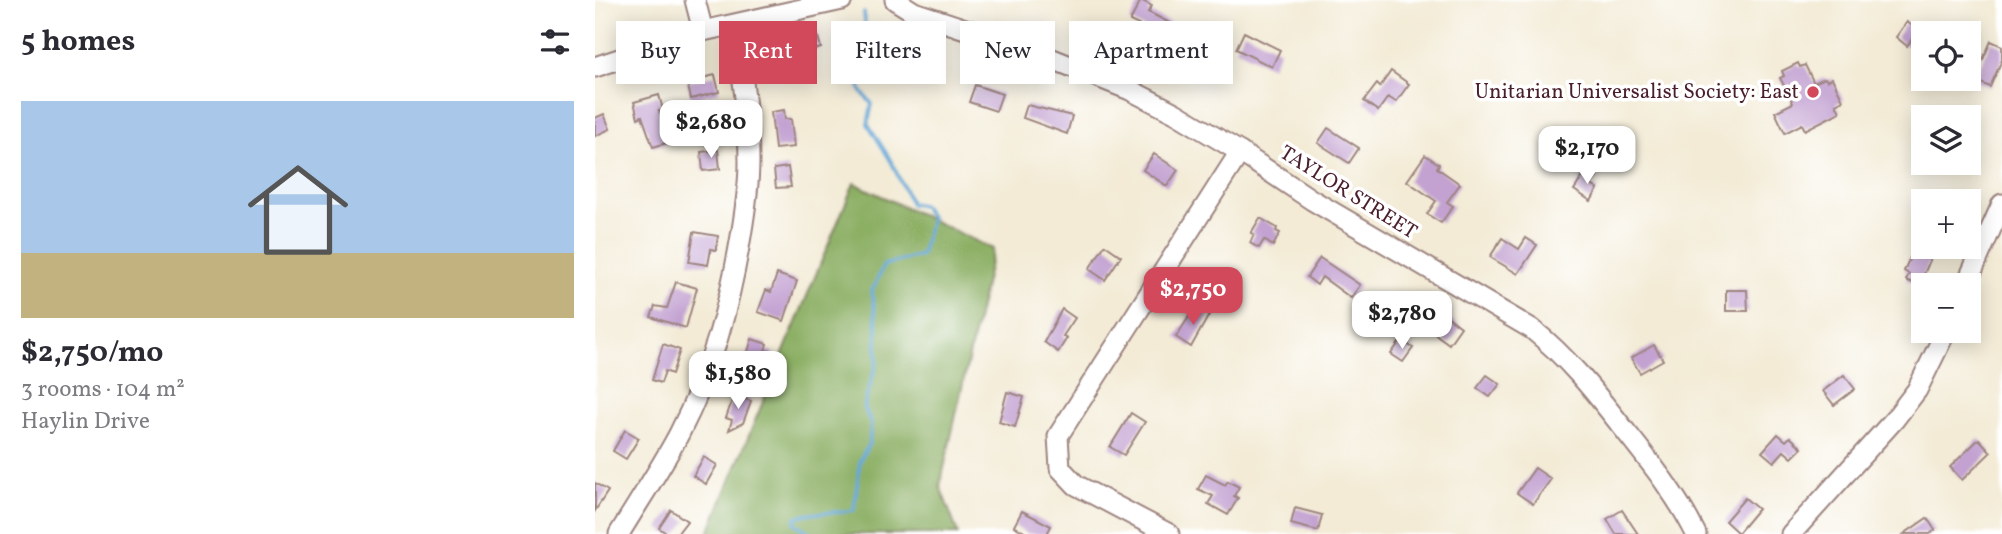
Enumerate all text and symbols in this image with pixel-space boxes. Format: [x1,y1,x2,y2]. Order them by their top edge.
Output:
text: 5 homes [21,21,135,63]
chip: Buy [616,21,705,84]
chip: Rent [719,21,817,84]
chip: Filters [831,21,946,84]
chip: New [960,21,1055,84]
chip: Apartment [1069,21,1233,84]
map controls [1911,21,1981,343]
button: locate [1911,21,1981,91]
icon: filters [536,23,574,61]
place label: Unitarian Universalist Society: East [1475,78,1799,107]
marker: Unitarian Universalist Society: East [1805,84,1821,100]
pin: $2,680 [654,100,768,160]
button: layers [1911,105,1981,175]
text: $2,680 [676,107,746,139]
pin: $2,170 [1530,127,1644,186]
text: $2,170 [1554,133,1620,165]
street label: TAYLOR STREET [1274,139,1422,247]
icon: home [235,147,361,273]
button: + [1911,189,1981,259]
pin: $2,750 [1136,268,1250,327]
button: − [1911,273,1981,343]
text: $2,750 [1160,274,1226,306]
pin: $2,780 [1345,292,1459,351]
text: $2,780 [1368,298,1436,330]
text: $2,750/mo [21,332,163,374]
pin: $1,580 [681,352,795,411]
text: $1,580 [705,358,771,390]
text: 3 rooms · 104 m² [21,374,185,406]
text: Haylin Drive [21,406,150,438]

